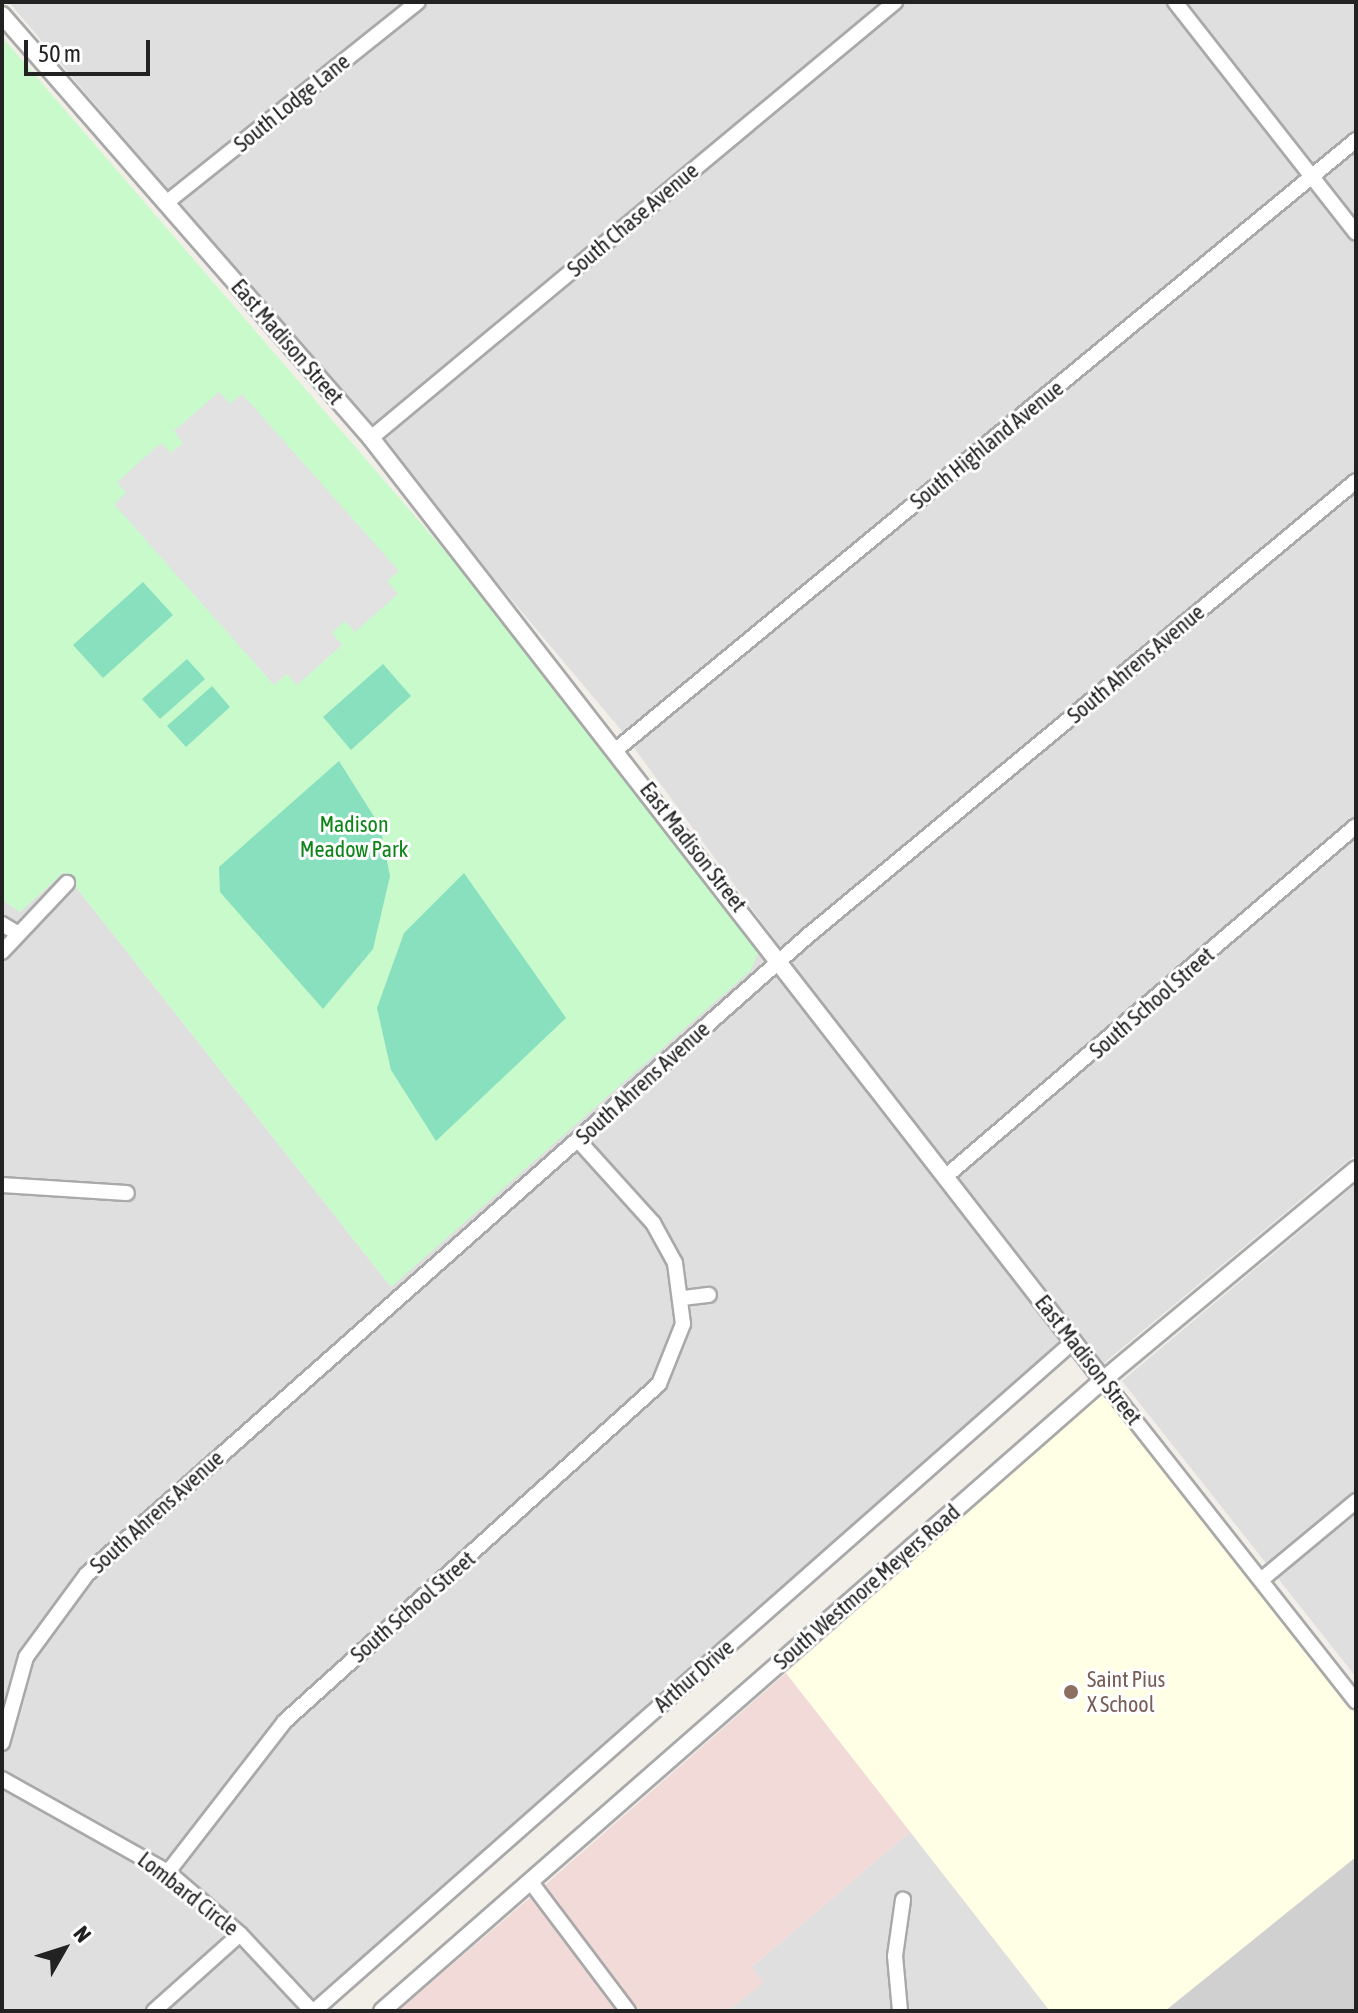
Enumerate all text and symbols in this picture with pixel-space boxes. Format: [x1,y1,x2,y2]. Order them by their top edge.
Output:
scale bar [28,24,154,74]
text: 50 m [38,40,81,67]
street label: South Lodge Lane [229,48,355,158]
street label: South Chase Avenue [562,158,704,282]
street label: East Madison Street [225,274,349,410]
street label: South Highland Avenue [905,375,1069,515]
street label: South Ahrens Avenue [1062,599,1210,729]
street label: East Madison Street [634,777,752,917]
park label: Madison Meadow Park [300,811,408,862]
street label: South School Street [1084,942,1220,1064]
street label: South Ahrens Avenue [571,1016,715,1150]
street label: East Madison Street [1029,1290,1147,1430]
street label: South Ahrens Avenue [85,1445,229,1579]
street label: South Westmore Meyers Road [769,1499,965,1675]
street label: South School Street [345,1546,481,1668]
street label: Arthur Drive [649,1634,739,1718]
place label: Saint Pius X School [1087,1666,1165,1718]
marker: Saint Pius X School [1062,1683,1080,1701]
street label: Lombard Circle [132,1847,244,1941]
north arrow [24,1909,104,1989]
text: N [68,1921,97,1947]

